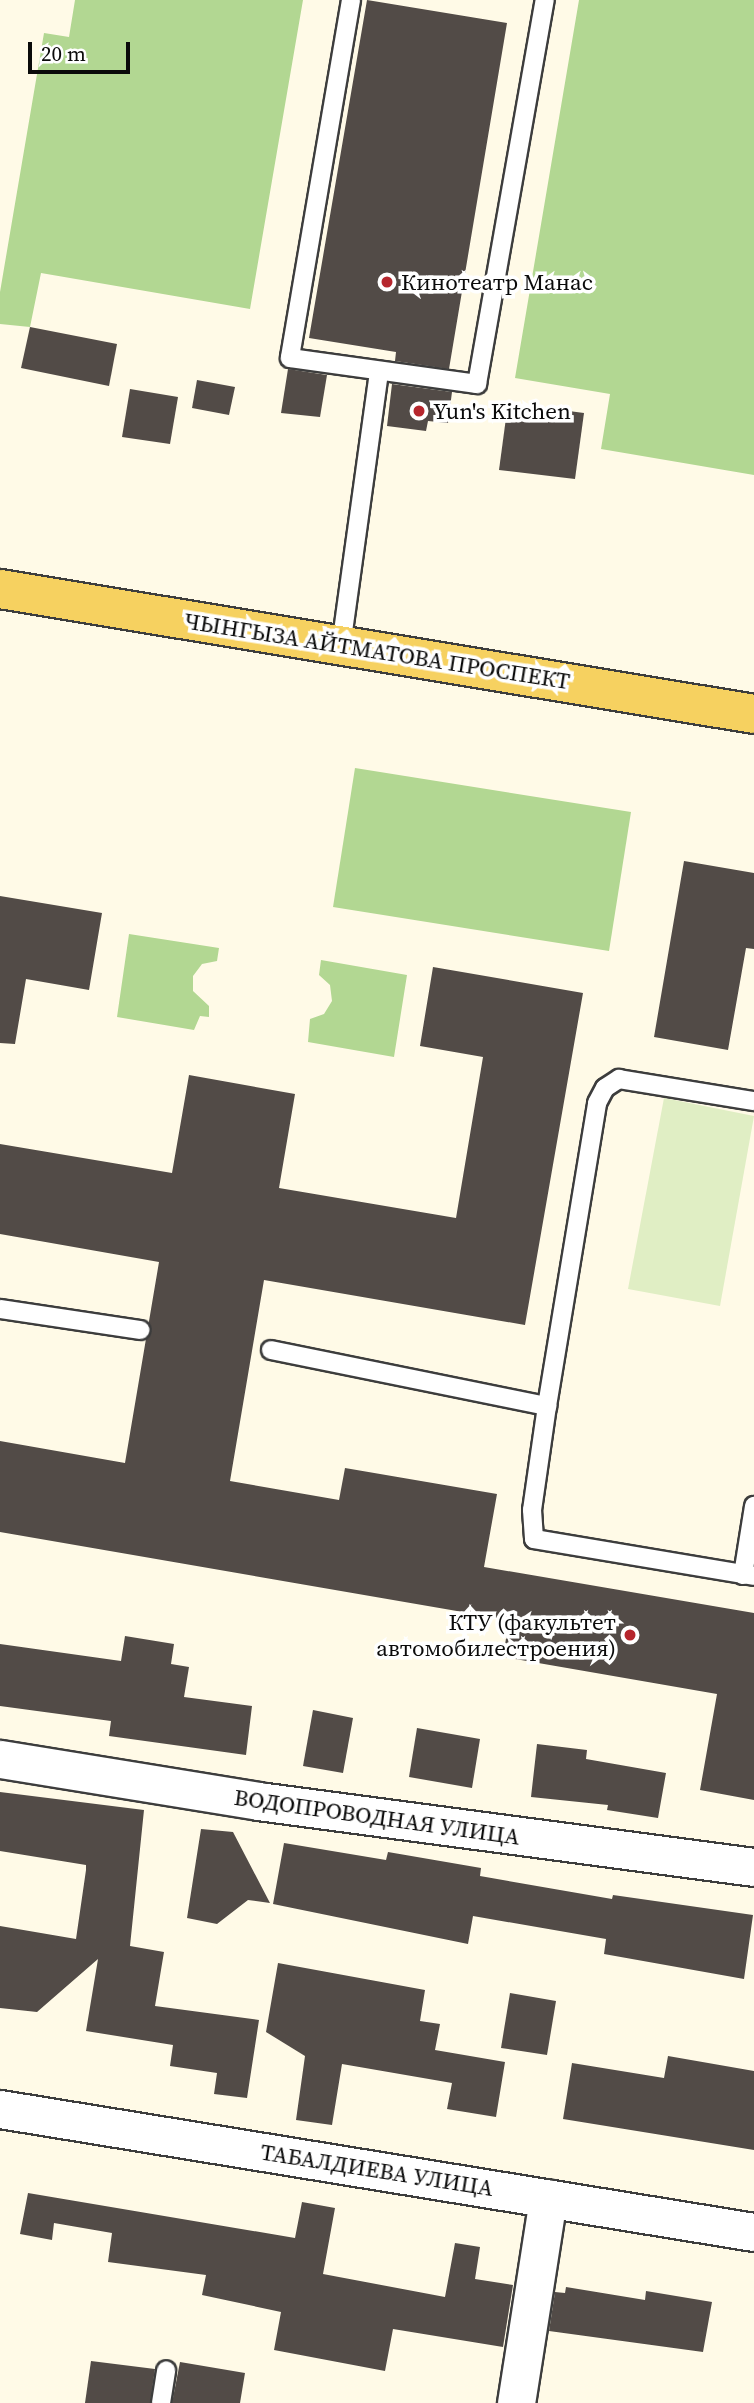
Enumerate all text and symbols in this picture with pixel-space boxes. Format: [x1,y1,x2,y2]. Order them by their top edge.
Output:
scale bar [32,28,133,72]
text: 20 m [41,39,86,68]
place label: Кинотеатр Манас [401,268,593,296]
marker: Кинотеатр Манас [379,274,395,290]
place label: Yun's Kitchen [433,397,571,425]
marker: Yun's Kitchen [411,403,427,419]
street label: ЧЫНГЫЗА АЙТМАТОВА ПРОСПЕКТ [182,607,572,695]
place label: КТУ (факультет автомобилестроения) [376,1608,616,1662]
marker: КТУ (факультет автомобилестроения) [622,1627,638,1643]
street label: ВОДОПРОВОДНАЯ УЛИЦА [232,1783,522,1851]
street label: ТАБАЛДИЕВА УЛИЦА [259,2138,495,2202]

